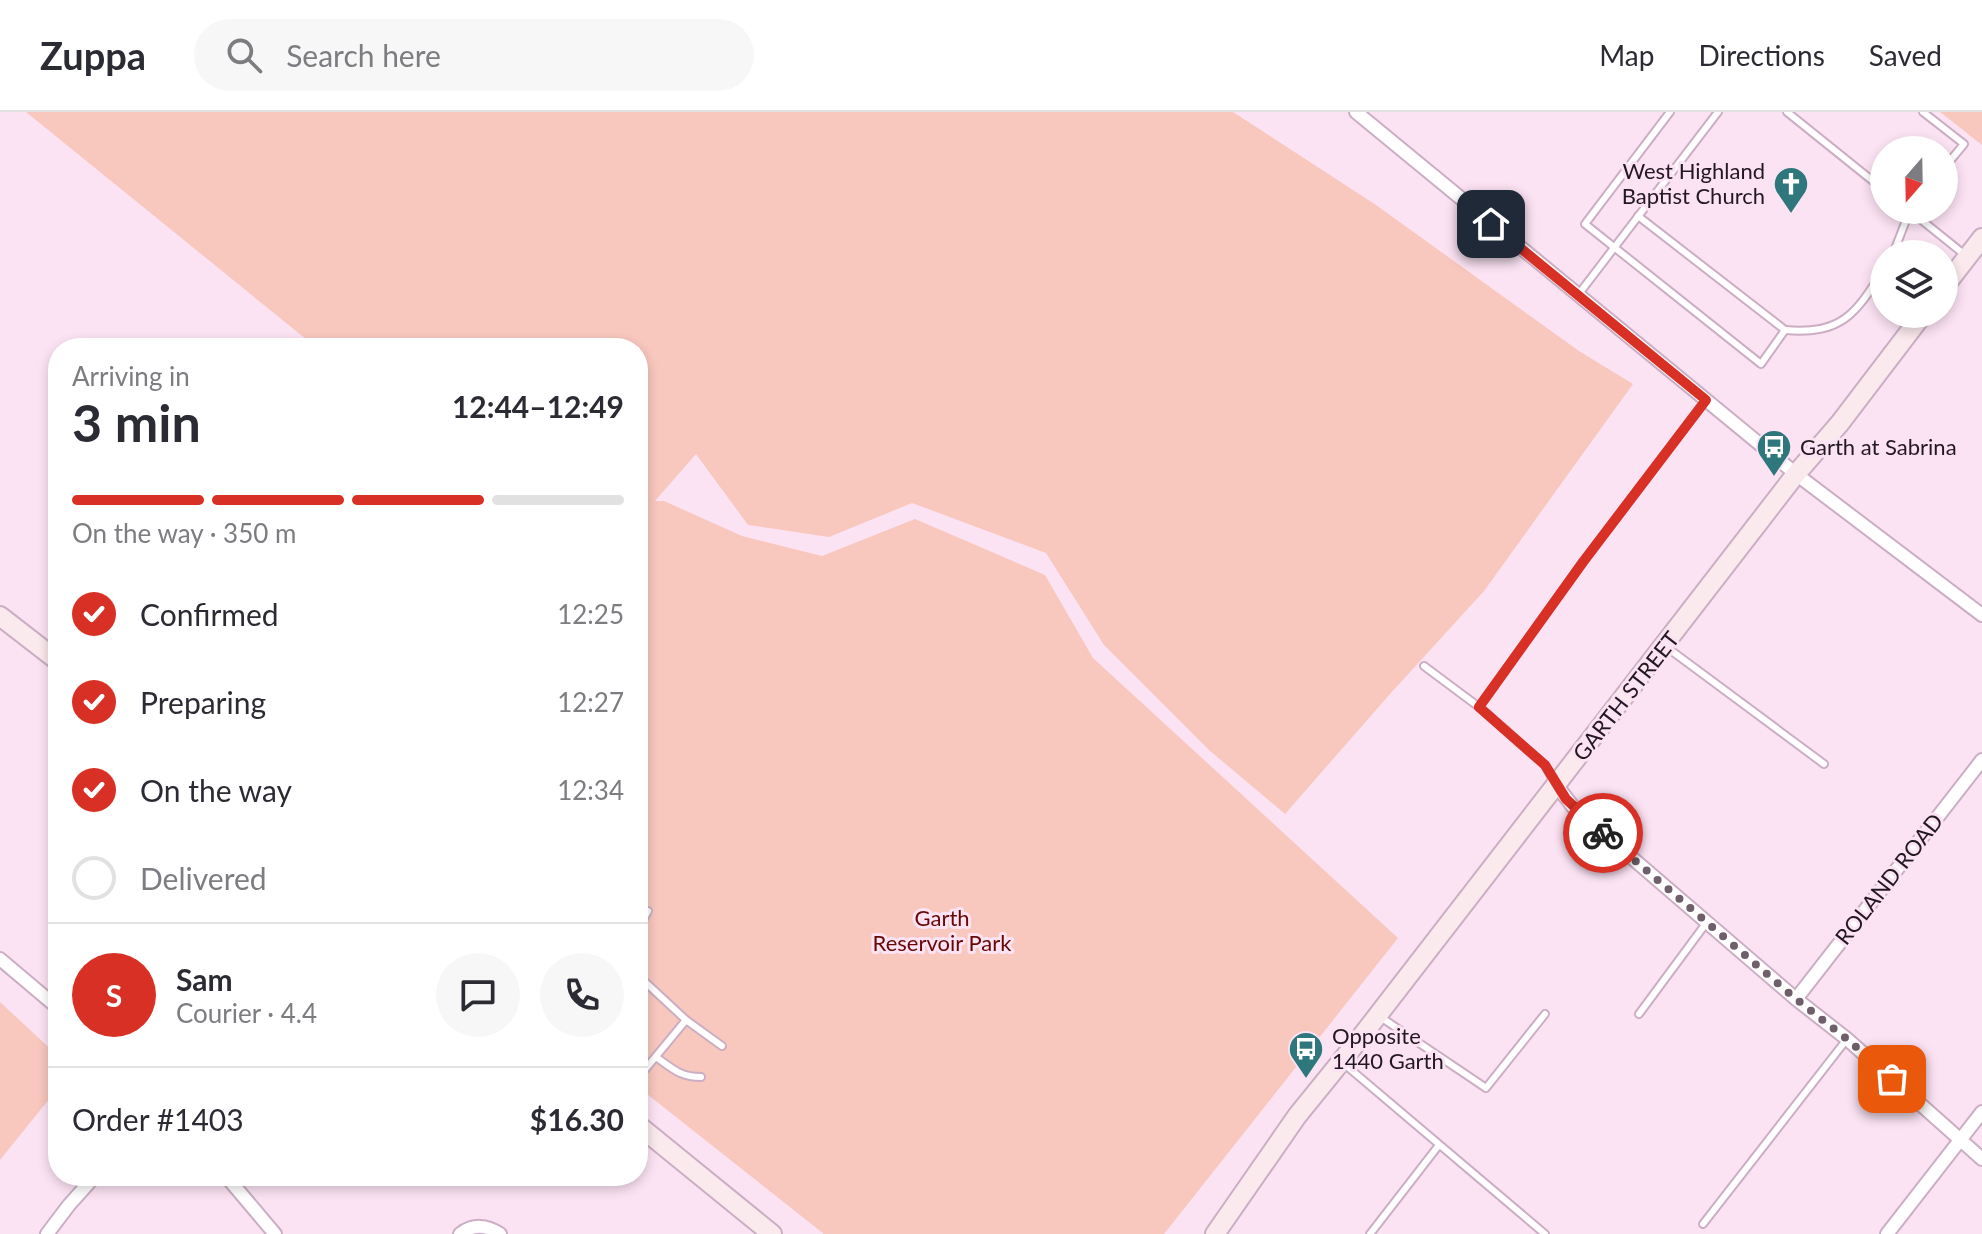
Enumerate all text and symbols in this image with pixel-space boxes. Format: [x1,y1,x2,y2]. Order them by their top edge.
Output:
search box [194,19,754,91]
text: Zuppa [40,32,146,78]
icon: search [222,33,266,77]
text: Search here [286,37,441,73]
text: Map [1599,38,1654,72]
text: Directions [1698,38,1825,72]
text: Saved [1869,38,1942,72]
north arrow [1870,136,1958,224]
map controls [1870,136,1958,328]
place label: West Highland Baptist Church [1622,157,1765,209]
church icon: West Highland Baptist Church [1772,165,1810,215]
pin [1457,190,1525,258]
icon: home [1469,202,1513,246]
button: layers [1870,240,1958,328]
text: Arriving in [72,360,190,392]
text: 12:44–12:49 [452,388,624,424]
text: 3 min [72,391,201,453]
bus stop icon: Garth at Sabrina [1755,428,1793,478]
place label: Garth at Sabrina [1800,433,1957,460]
text: On the way · 350 m [72,517,296,549]
icon: check [72,592,116,636]
text: Confirmed [140,596,279,632]
text: 12:25 [557,598,624,630]
street label: GARTH STREET [1567,626,1684,766]
icon: check [72,680,116,724]
text: Preparing [140,684,266,720]
text: 12:27 [557,686,624,718]
icon: check [72,768,116,812]
text: On the way [140,772,292,808]
text: 12:34 [557,774,624,806]
courier [1563,793,1643,873]
street label: ROLAND ROAD [1829,808,1948,950]
icon: bike [1581,811,1625,855]
text: Delivered [140,860,267,896]
park label: Garth Reservoir Park [873,904,1012,956]
button: chat [436,953,520,1037]
button: phone [540,953,624,1037]
text: Sam [176,961,233,997]
text: S [106,977,122,1013]
text: Courier · 4.4 [176,997,317,1029]
place label: Opposite 1440 Garth [1332,1022,1444,1074]
bus stop icon: Opposite 1440 Garth [1287,1030,1325,1080]
pin [1858,1045,1926,1113]
icon: bag [1870,1057,1914,1101]
text: Order #1403 [72,1101,244,1137]
text: $16.30 [530,1101,624,1137]

